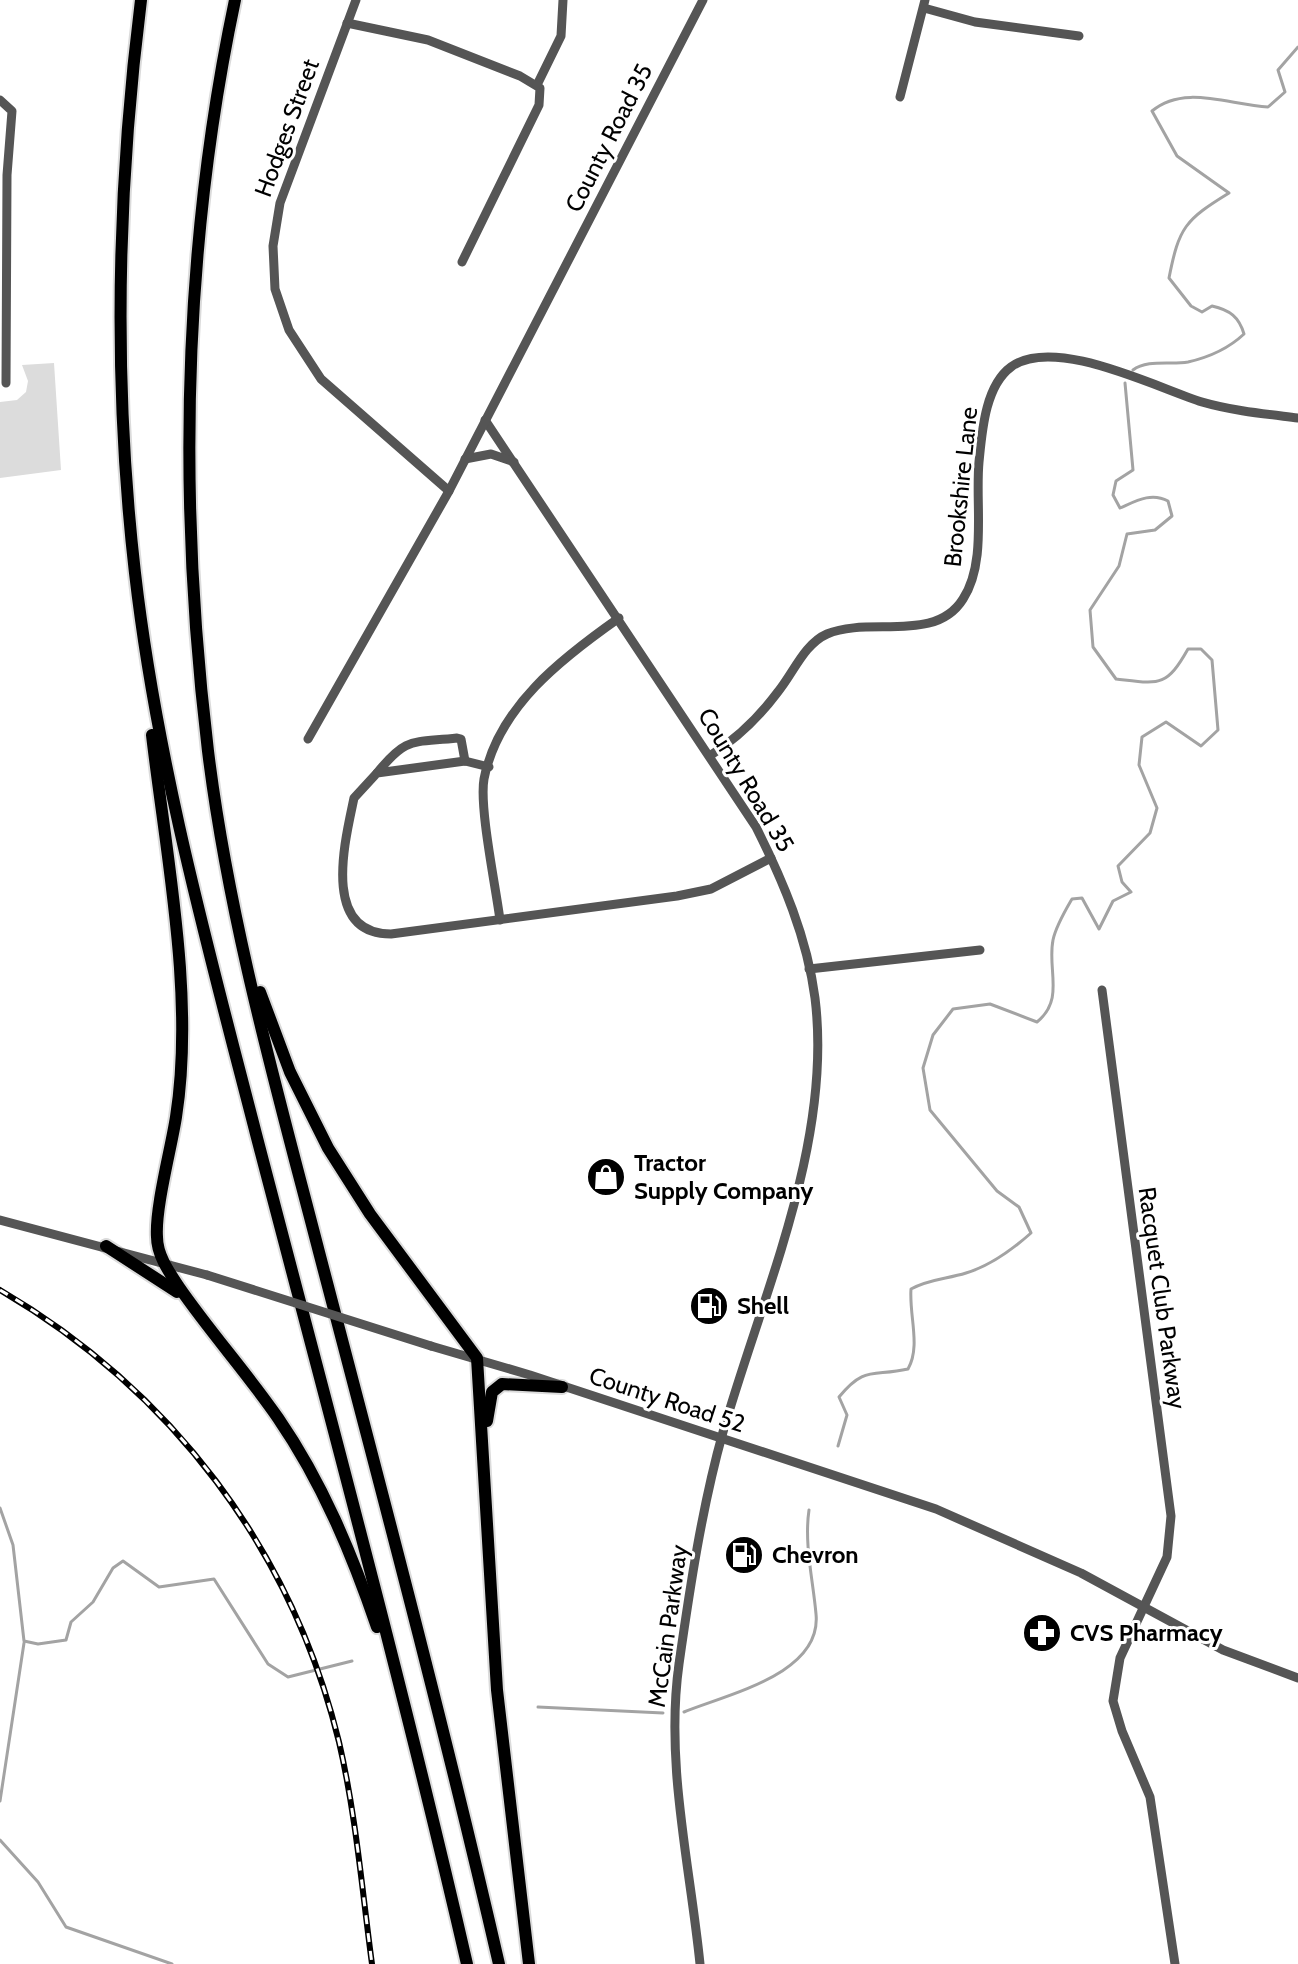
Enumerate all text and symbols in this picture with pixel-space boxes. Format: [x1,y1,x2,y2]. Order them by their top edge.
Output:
street label: Hodges Street [248,55,325,201]
street label: County Road 35 [559,59,658,217]
street label: Brookshire Lane [938,405,983,568]
street label: County Road 35 [692,703,801,857]
place label: Tractor Supply Company [634,1148,813,1205]
shop icon: Tractor Supply Company [585,1156,627,1198]
street label: Racquet Club Parkway [1133,1185,1192,1411]
fuel station icon: Shell [688,1285,730,1327]
place label: Shell [737,1291,789,1320]
street label: County Road 52 [586,1361,749,1438]
fuel station icon: Chevron [723,1534,765,1576]
place label: Chevron [772,1540,859,1569]
street label: McCain Parkway [642,1543,693,1709]
pharmacy icon: CVS Pharmacy [1021,1612,1063,1654]
place label: CVS Pharmacy [1070,1618,1223,1647]

